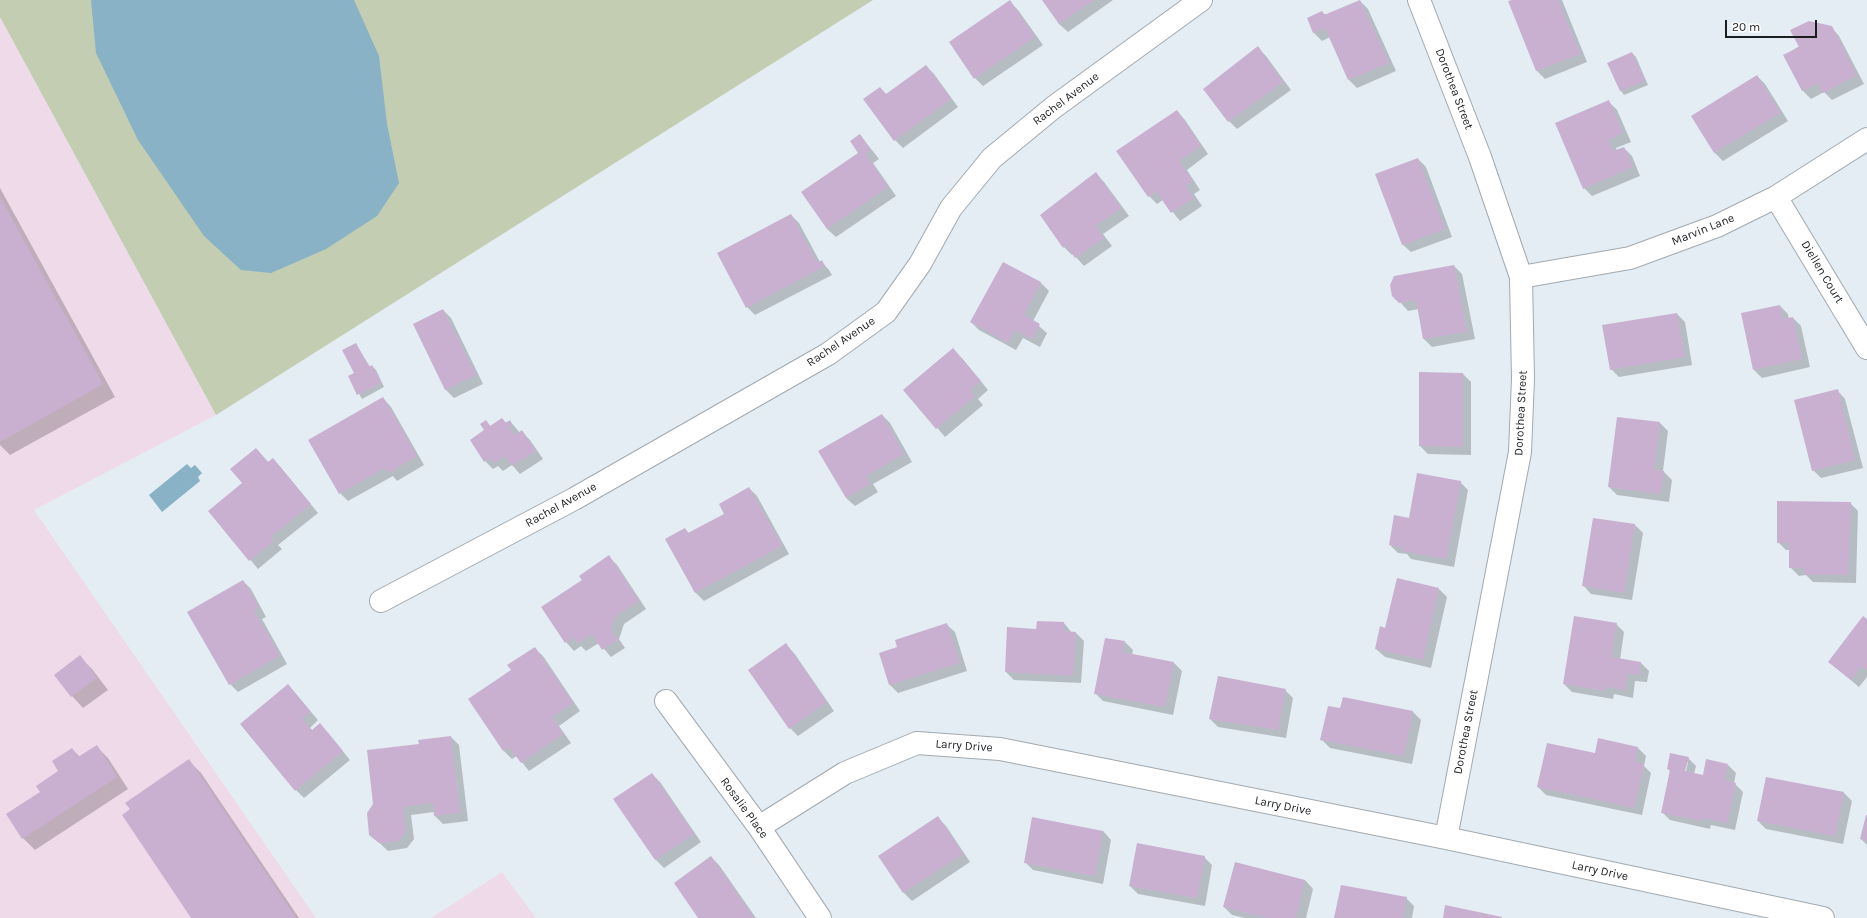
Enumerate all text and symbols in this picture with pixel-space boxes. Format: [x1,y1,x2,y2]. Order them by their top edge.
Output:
scale bar [1727,12,1819,38]
text: 20 m [1732,20,1760,34]
street label: Dorothea Street [1432,46,1476,132]
street label: Rachel Avenue [1030,69,1102,129]
street label: Marvin Lane [1670,211,1736,249]
street label: Diellen Court [1798,238,1846,306]
street label: Rachel Avenue [804,314,878,370]
street label: Dorothea Street [1512,370,1530,456]
street label: Rachel Avenue [523,479,599,531]
street label: Dorothea Street [1451,689,1481,775]
street label: Larry Drive [935,737,993,755]
street label: Rosalie Place [717,775,771,841]
street label: Larry Drive [1253,793,1313,819]
street label: Larry Drive [1570,858,1630,884]

